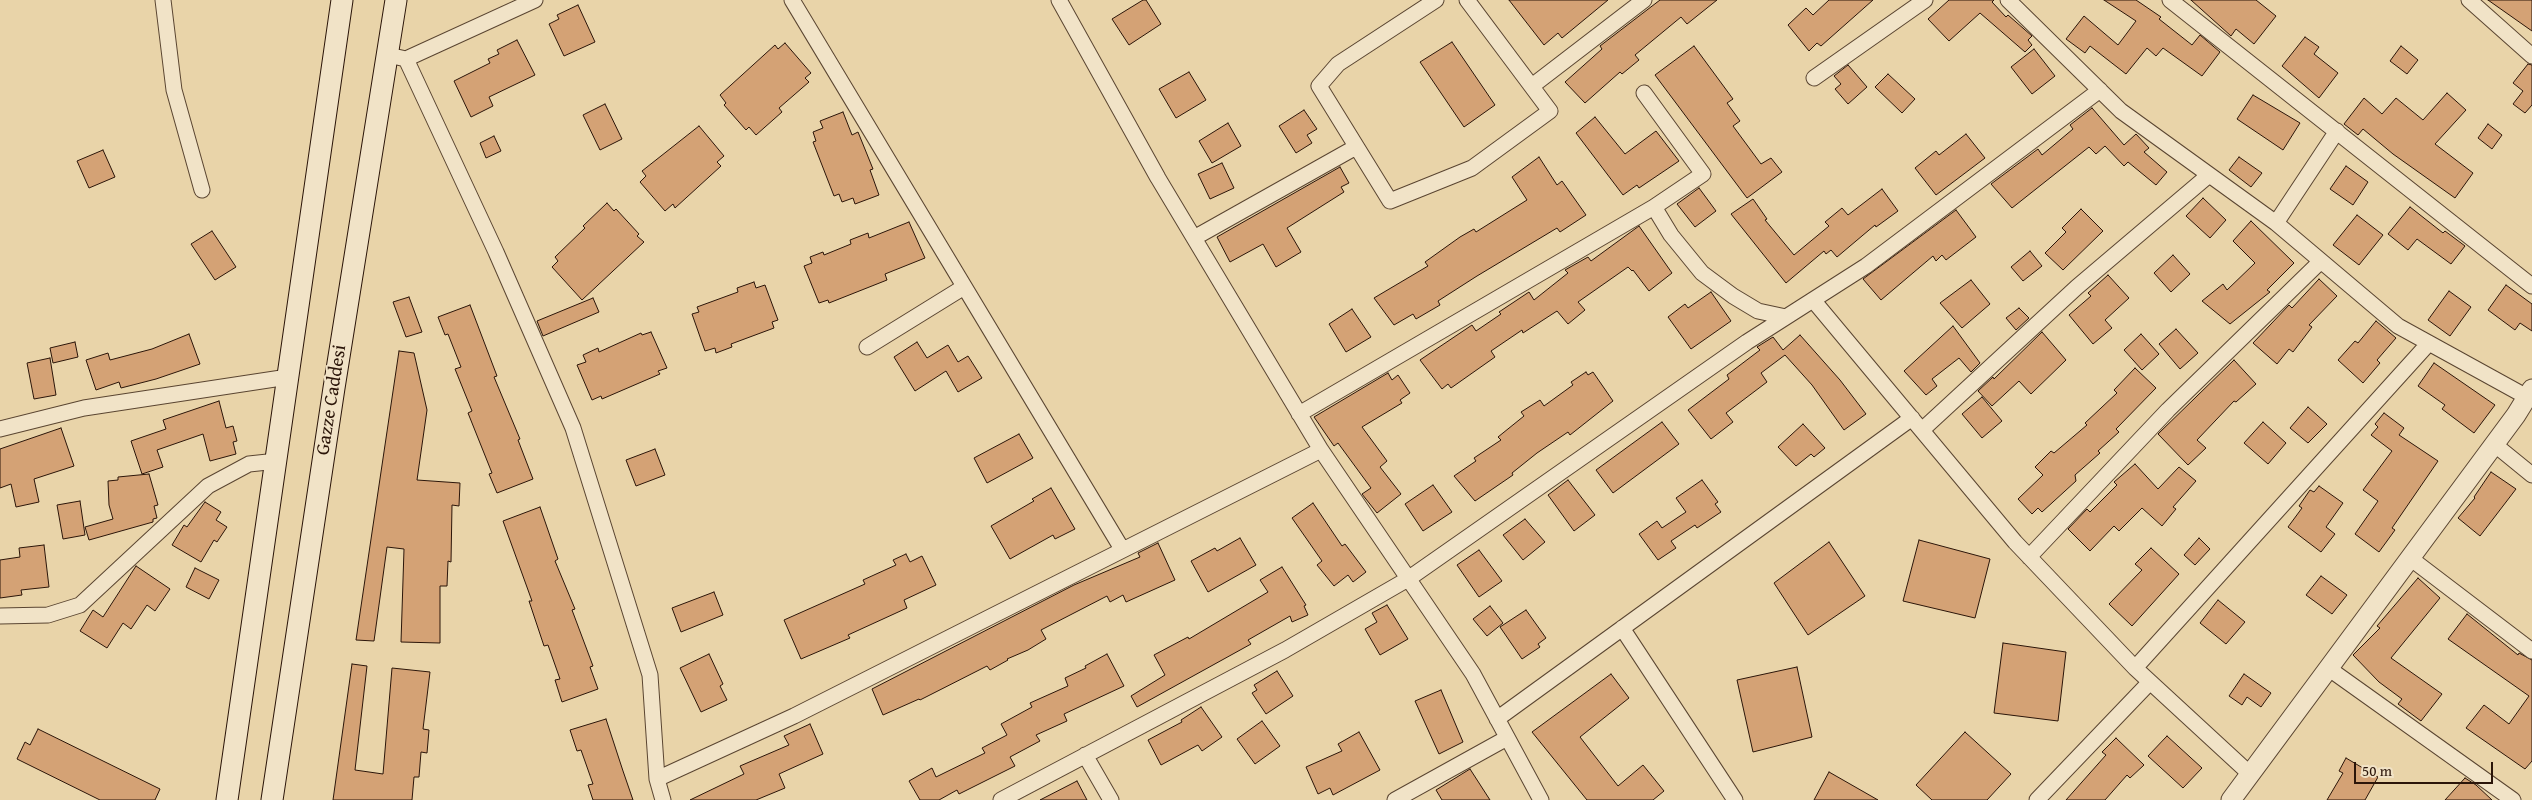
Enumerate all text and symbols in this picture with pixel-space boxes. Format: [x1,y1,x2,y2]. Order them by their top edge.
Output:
street label: Gazze Caddesi [312,343,352,457]
scale bar [2357,752,2496,784]
text: 50 m [2362,760,2392,781]

